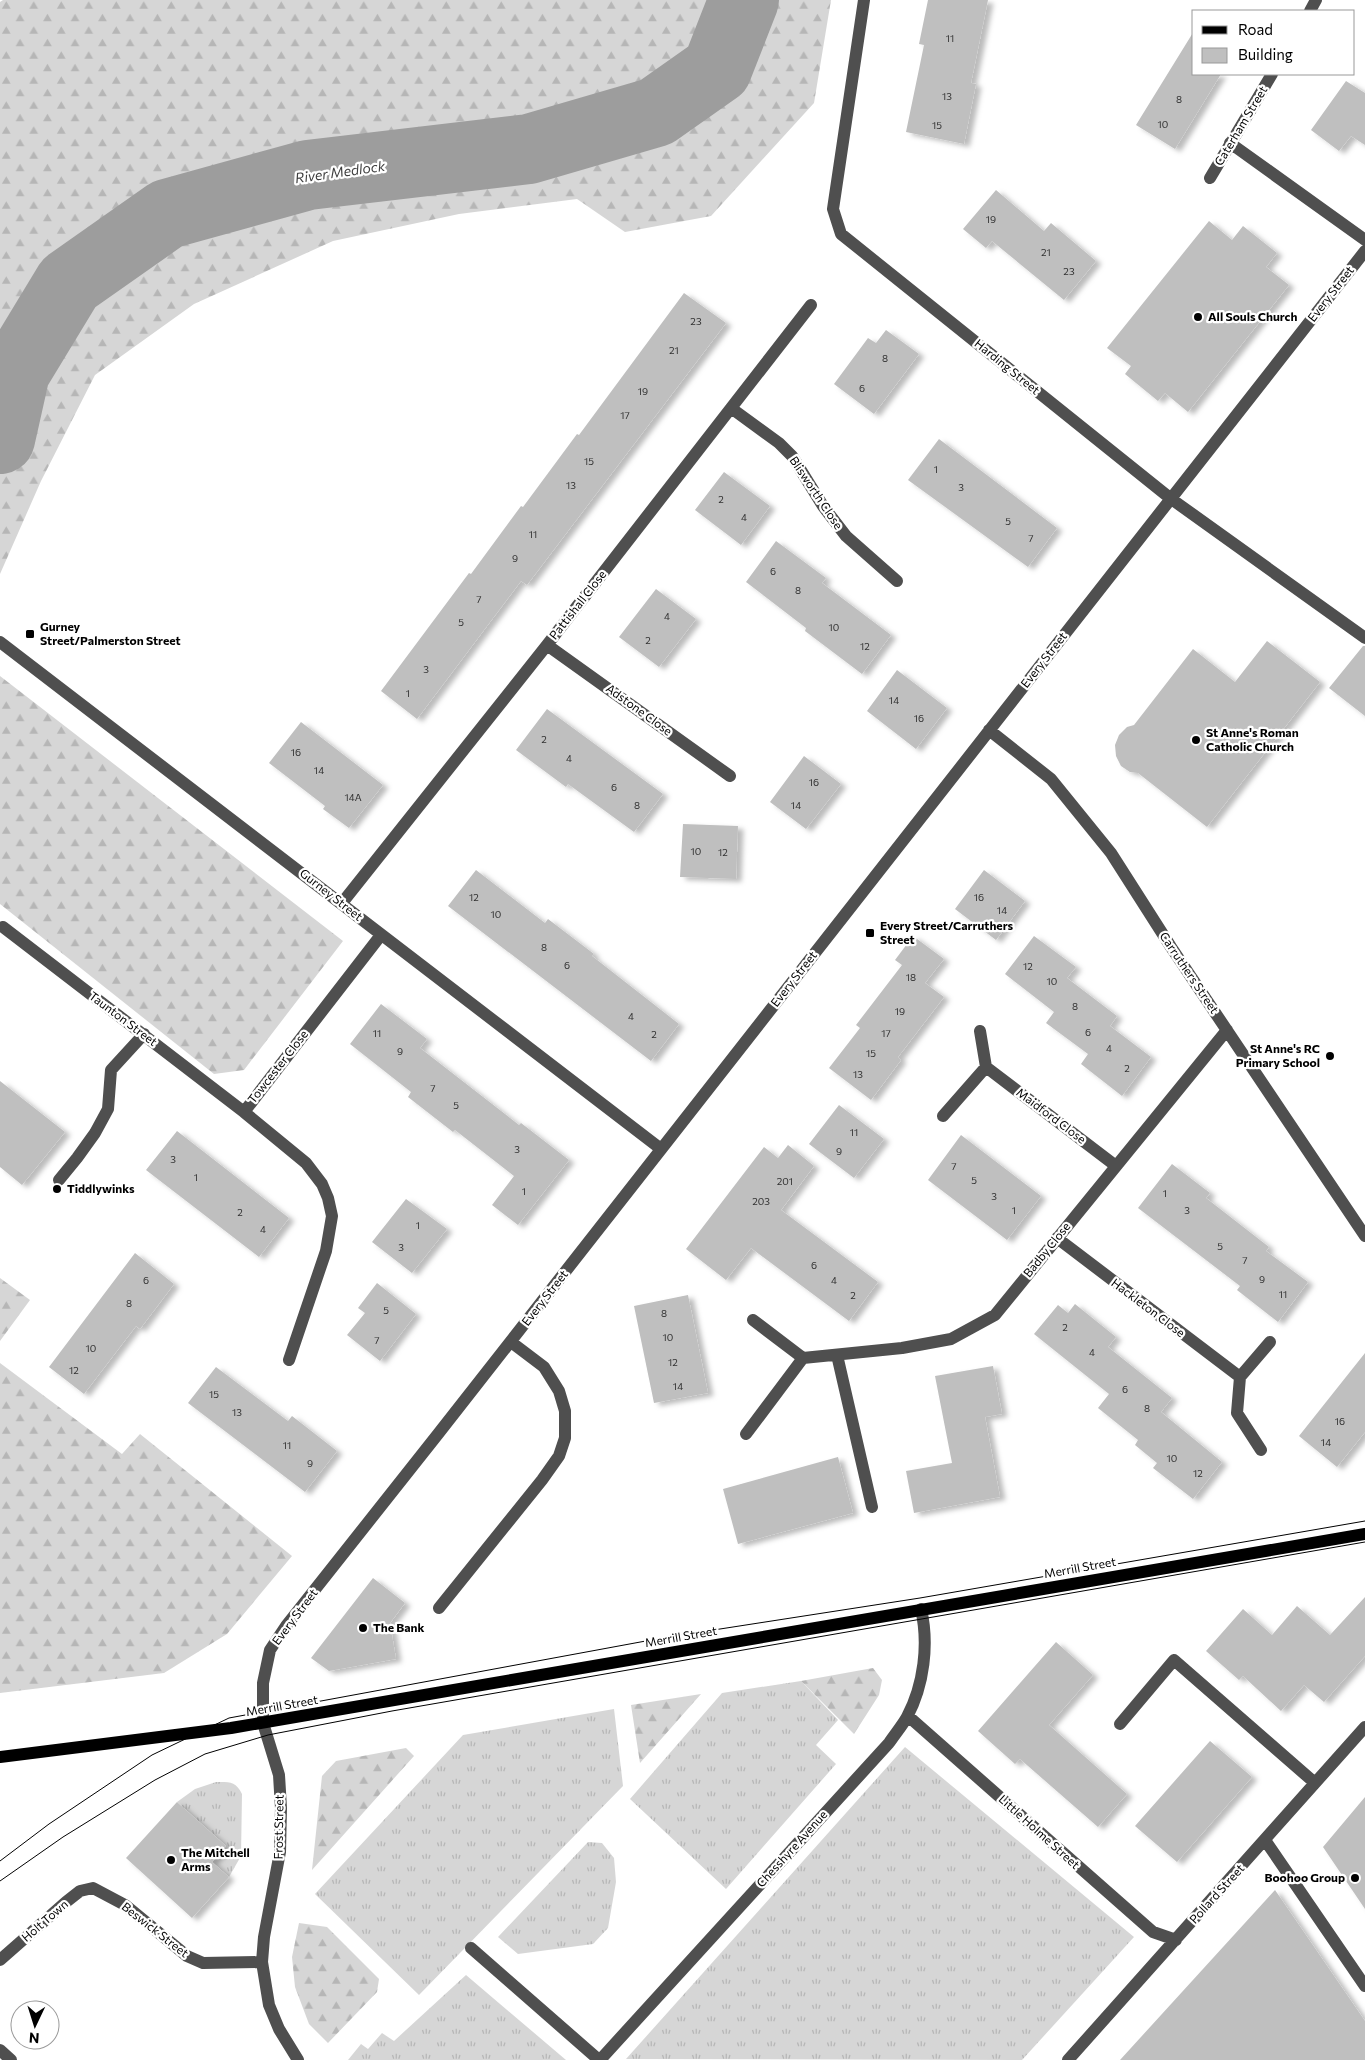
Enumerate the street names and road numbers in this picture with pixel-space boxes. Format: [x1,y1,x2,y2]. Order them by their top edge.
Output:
street label: Caterham Street [1211,83,1269,168]
street label: Every Street [1304,263,1356,324]
street label: Harding Street [972,336,1043,397]
street label: Blisworth Close [787,453,846,531]
street label: Pattishall Close [546,567,609,642]
street label: Every Street [1017,629,1069,690]
street label: Adstone Close [604,681,675,738]
street label: Gurney Street [297,865,366,923]
street label: Carruthers Street [1157,929,1222,1016]
street label: Every Street [767,948,819,1009]
street label: Taunton Street [87,988,160,1048]
street label: Towcester Close [244,1027,310,1106]
street label: Maidford Close [1014,1085,1089,1146]
street label: Badby Close [1020,1219,1073,1280]
street label: Every Street [518,1267,570,1328]
street label: Hackleton Close [1109,1275,1188,1339]
street label: Merrill Street [1043,1554,1117,1580]
street label: Every Street [269,1586,320,1647]
street label: Merrill Street [644,1623,718,1649]
street label: Merrill Street [245,1692,319,1718]
street label: Little Holme Street [996,1791,1083,1871]
street label: Frost Street [270,1794,286,1860]
street label: Chesshyre Avenue [753,1807,829,1890]
street label: Pollard Street [1186,1861,1246,1926]
street label: Holt Town [18,1896,70,1944]
street label: Beswick Street [119,1899,192,1960]

